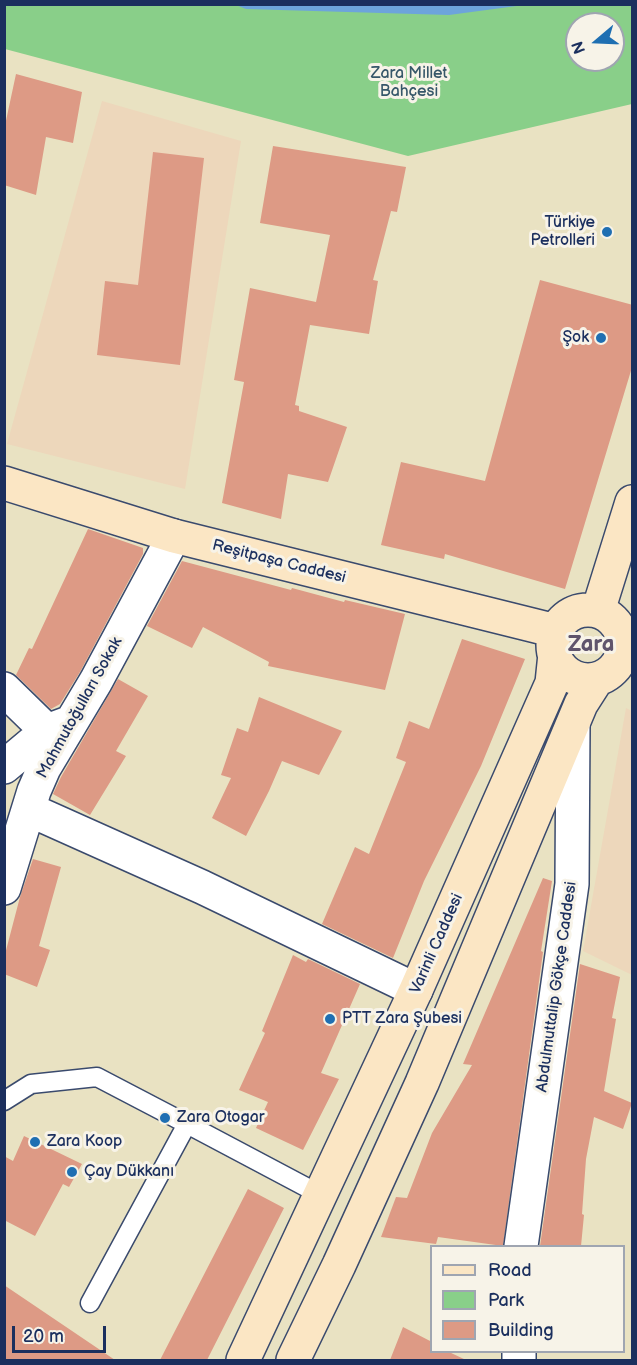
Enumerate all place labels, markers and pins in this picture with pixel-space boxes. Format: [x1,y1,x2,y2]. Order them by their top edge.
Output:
place label: Türkiye Petrolleri [531,213,595,251]
marker: Türkiye Petrolleri [600,225,614,239]
place label: Şok [562,328,589,348]
marker: Şok [594,331,608,345]
place label: PTT Zara Şubesi [342,1009,462,1029]
marker: PTT Zara Şubesi [323,1012,337,1026]
place label: Zara Otogar [177,1108,265,1128]
marker: Zara Otogar [158,1111,172,1125]
place label: Zara Koop [47,1132,122,1152]
marker: Zara Koop [28,1135,42,1149]
place label: Çay Dükkanı [84,1162,174,1182]
marker: Çay Dükkanı [65,1165,79,1179]

